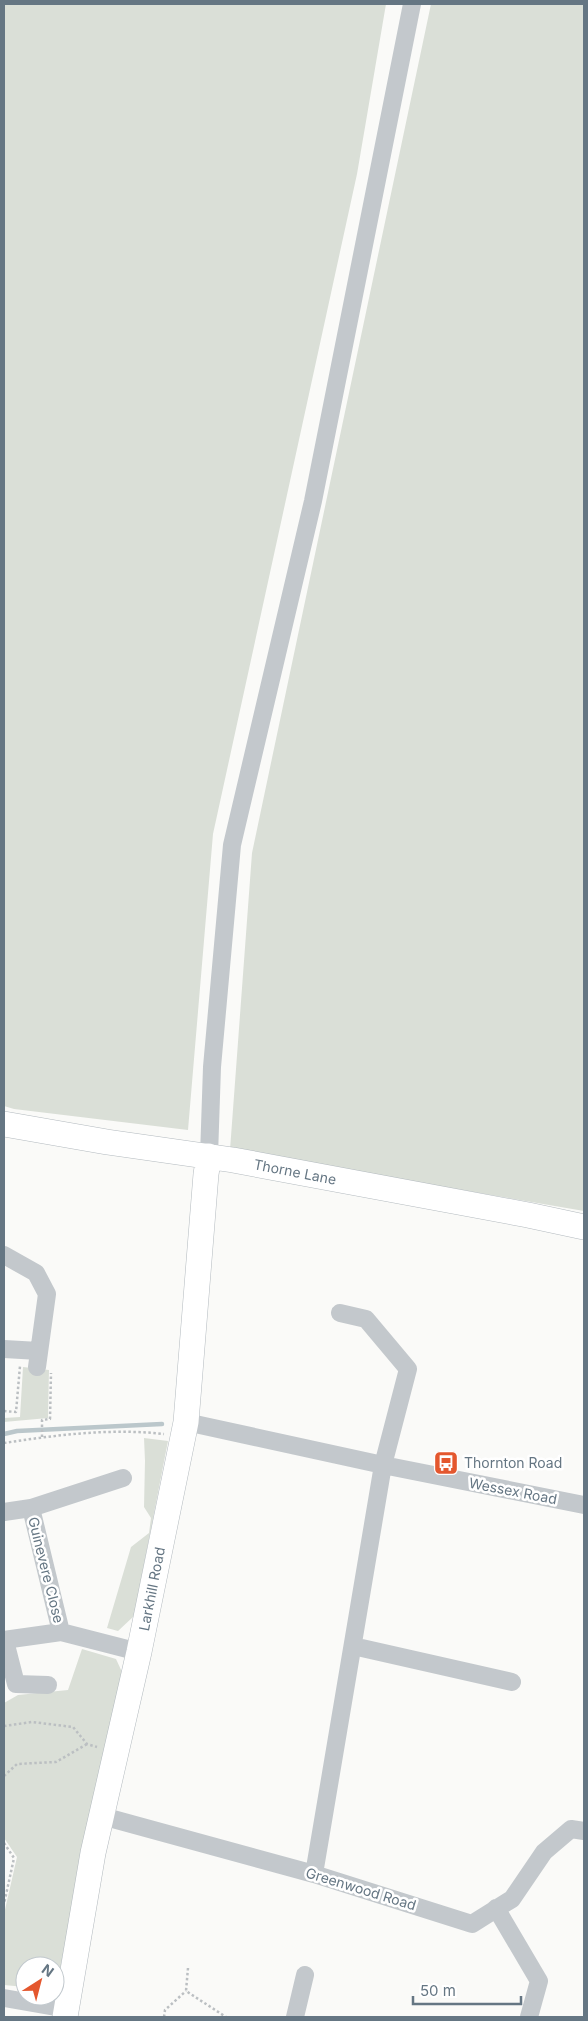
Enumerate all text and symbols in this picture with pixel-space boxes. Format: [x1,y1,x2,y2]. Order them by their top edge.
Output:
street label: Thorne Lane [252,1155,338,1188]
bus stop icon: Thornton Road [433,1450,459,1476]
place label: Thornton Road [464,1454,562,1471]
street label: Wessex Road [468,1474,559,1507]
street label: Guinevere Close [25,1515,68,1625]
street label: Larkhill Road [135,1546,168,1632]
street label: Greenwood Road [304,1864,418,1913]
north arrow [15,1956,65,2006]
text: N [39,1960,57,1980]
scale bar [413,1974,520,2006]
text: 50 m [420,1981,456,2000]

